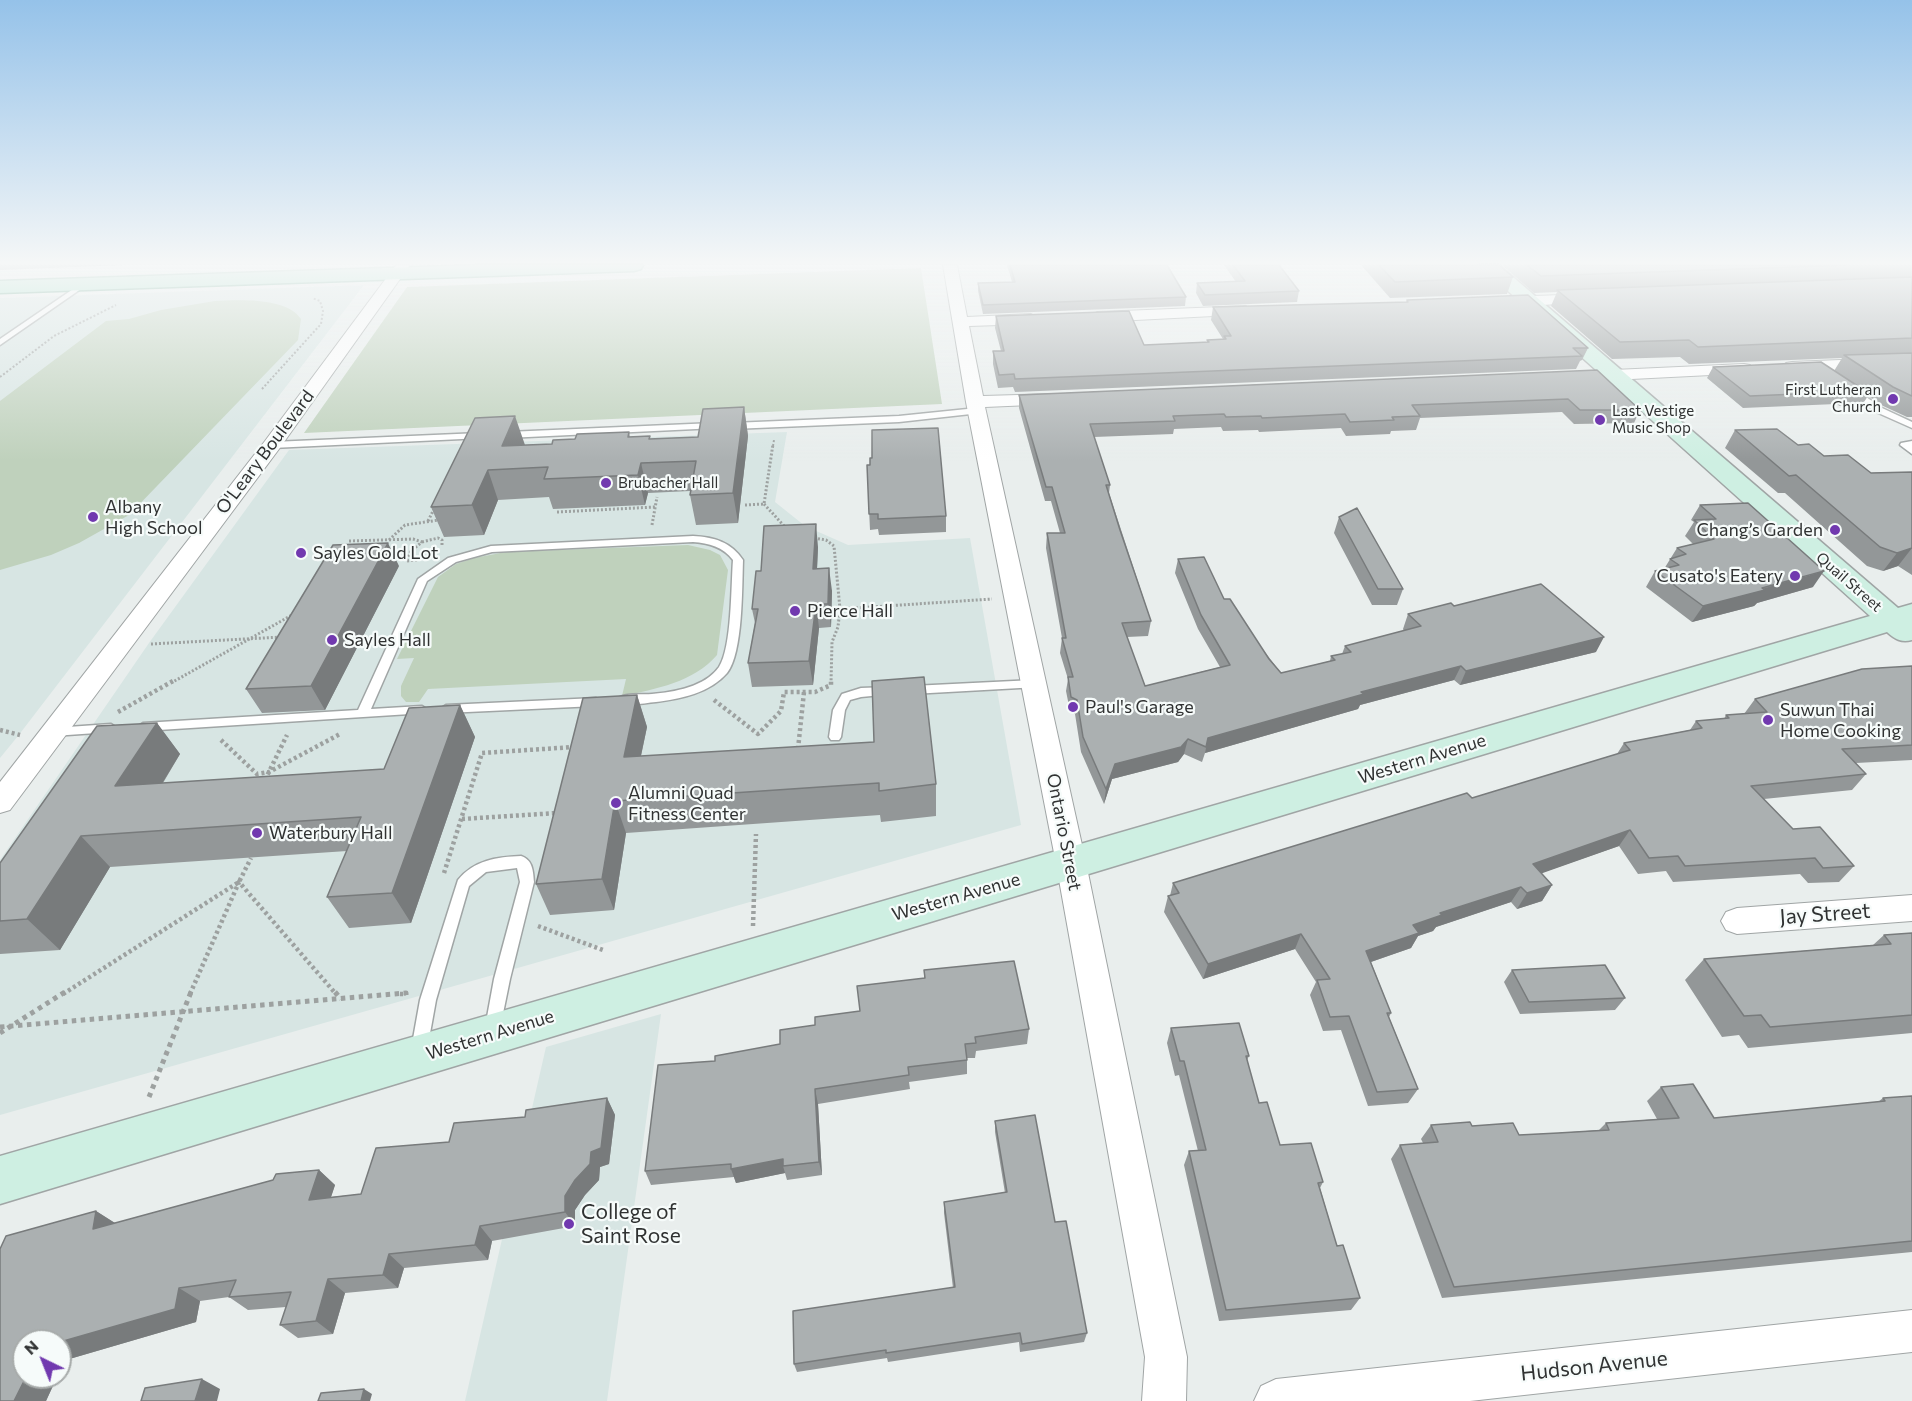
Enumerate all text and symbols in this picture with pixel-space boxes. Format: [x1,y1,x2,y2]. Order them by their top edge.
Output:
place label: First Lutheran Church [1785,381,1881,416]
street label: O'Leary Boulevard [211,386,319,518]
marker: First Lutheran Church [1886,392,1900,406]
place label: Last Vestige Music Shop [1612,402,1694,437]
marker: Last Vestige Music Shop [1593,413,1607,427]
place label: Brubacher Hall [618,474,718,492]
marker: Brubacher Hall [599,476,613,490]
place label: Albany High School [105,496,202,538]
marker: Albany High School [86,510,100,524]
place label: Chang’s Garden [1696,519,1823,541]
marker: Chang’s Garden [1828,523,1842,537]
place label: Sayles Gold Lot [313,542,438,564]
marker: Sayles Gold Lot [294,546,308,560]
street label: Quail Street [1812,549,1886,615]
place label: Cusato's Eatery [1656,565,1783,587]
marker: Cusato's Eatery [1788,569,1802,583]
place label: Pierce Hall [807,600,893,622]
marker: Pierce Hall [788,604,802,618]
place label: Sayles Hall [344,629,431,651]
marker: Sayles Hall [325,633,339,647]
place label: Paul's Garage [1085,696,1194,718]
place label: Suwun Thai Home Cooking [1780,699,1901,742]
marker: Paul's Garage [1066,700,1080,714]
marker: Suwun Thai Home Cooking [1761,713,1775,727]
street label: Western Avenue [1356,729,1488,789]
street label: Ontario Street [1042,772,1086,892]
place label: Alumni Quad Fitness Center [628,782,746,824]
marker: Alumni Quad Fitness Center [609,796,623,810]
place label: Waterbury Hall [269,822,392,844]
marker: Waterbury Hall [250,826,264,840]
street label: Western Avenue [889,868,1023,926]
street label: Jay Street [1779,898,1871,930]
street label: Western Avenue [424,1005,556,1065]
place label: College of Saint Rose [581,1199,681,1249]
marker: College of Saint Rose [562,1217,576,1231]
north arrow [12,1329,72,1389]
text: N [20,1336,42,1358]
street label: Hudson Avenue [1519,1346,1669,1386]

